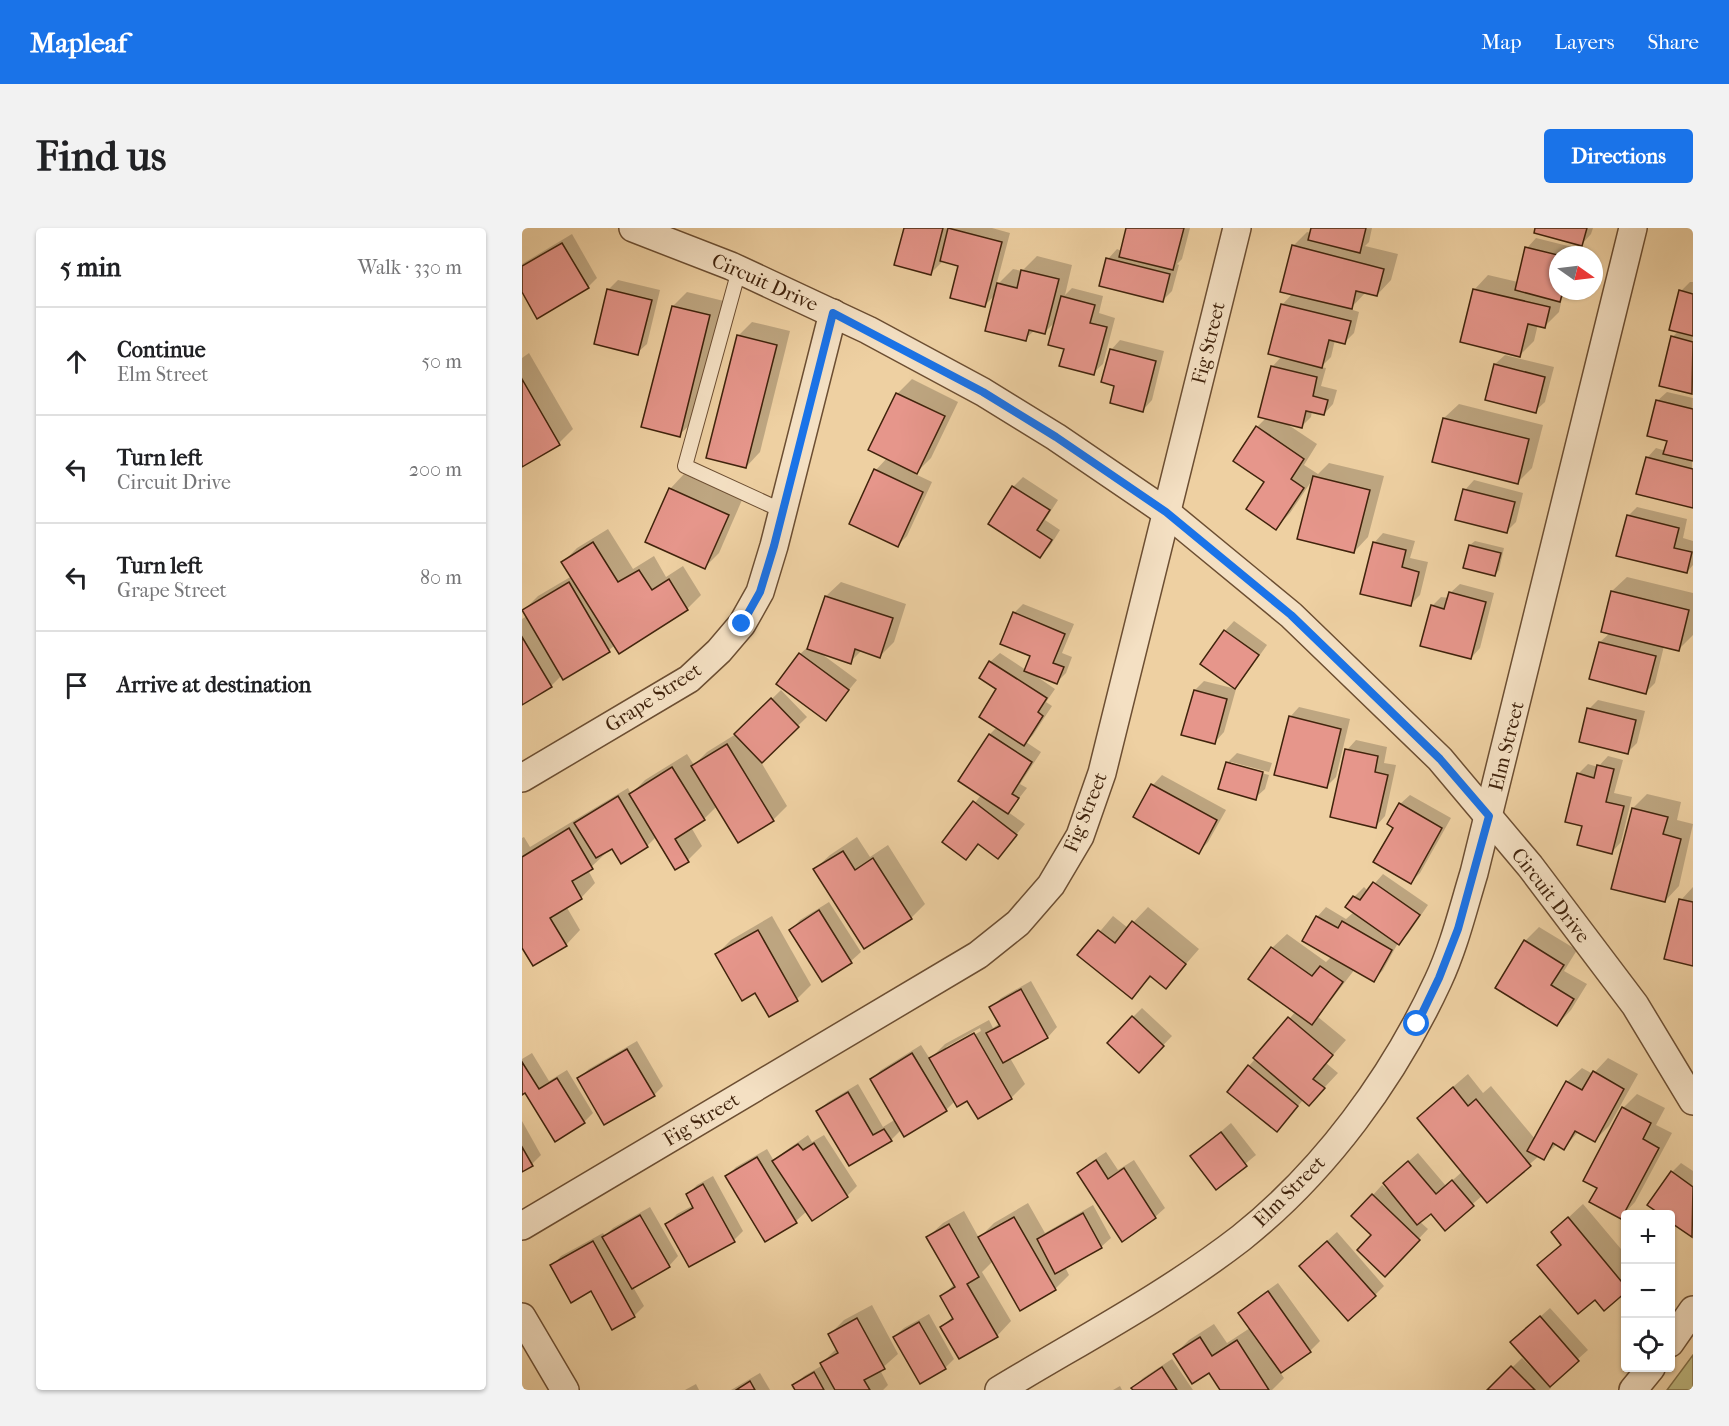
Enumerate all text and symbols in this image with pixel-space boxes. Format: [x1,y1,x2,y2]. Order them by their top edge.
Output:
text: Mapleaf [30,26,127,59]
text: Map [1481,30,1522,54]
text: Layers [1555,30,1614,54]
text: Share [1647,30,1699,54]
button: Directions [1544,129,1693,183]
text: Find us [36,132,166,181]
north arrow [1549,246,1603,300]
street label: Circuit Drive [708,249,822,316]
text: 5 min [60,252,121,283]
text: Walk · 330 m [358,256,462,279]
street label: Fig Street [1187,299,1230,387]
text: Continue [117,337,206,363]
icon: ahead [60,345,93,378]
text: 50 m [421,350,462,373]
text: Elm Street [117,363,208,386]
text: Turn left [117,445,203,471]
icon: left [60,453,93,486]
text: 200 m [409,458,462,481]
text: Circuit Drive [117,471,231,494]
text: Turn left [117,553,203,579]
icon: left [60,561,93,594]
text: 80 m [420,566,462,589]
text: Grape Street [117,579,227,602]
route end [728,610,754,636]
street label: Grape Street [601,658,706,737]
icon: arrive [60,669,93,702]
text: Arrive at destination [117,672,311,698]
street label: Elm Street [1484,699,1529,793]
street label: Fig Street [1059,769,1112,856]
street label: Circuit Drive [1506,843,1595,947]
route start [1403,1010,1429,1036]
street label: Fig Street [659,1088,743,1151]
street label: Elm Street [1249,1151,1330,1232]
map controls [1621,1210,1675,1372]
button: + [1621,1210,1675,1264]
button: − [1621,1264,1675,1318]
button: locate [1621,1318,1675,1372]

